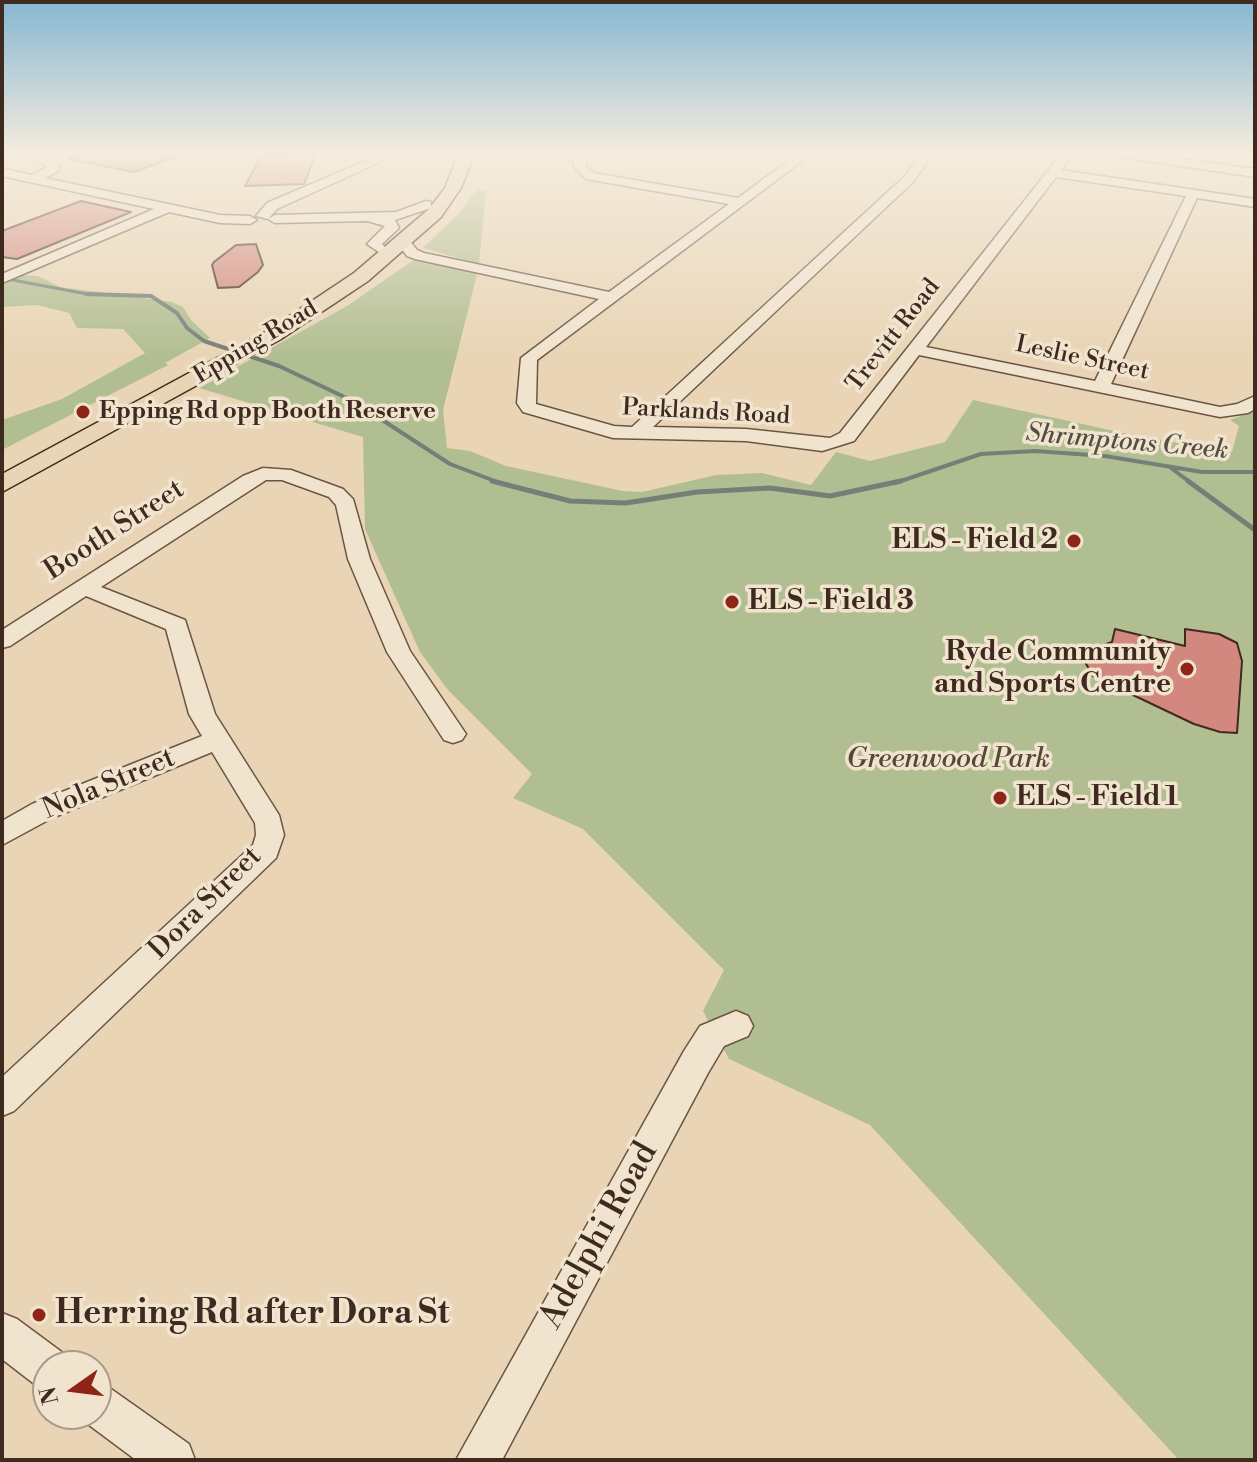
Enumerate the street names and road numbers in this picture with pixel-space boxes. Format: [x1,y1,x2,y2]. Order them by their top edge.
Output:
street label: Trevitt Road [841,274,947,398]
street label: Epping Road [189,295,323,391]
street label: Leslie Street [1013,331,1151,387]
street label: Parklands Road [621,394,791,432]
street label: Booth Street [39,473,191,589]
street label: Nola Street [38,742,180,828]
street label: Dora Street [143,841,269,967]
street label: Adelphi Road [532,1136,668,1336]

